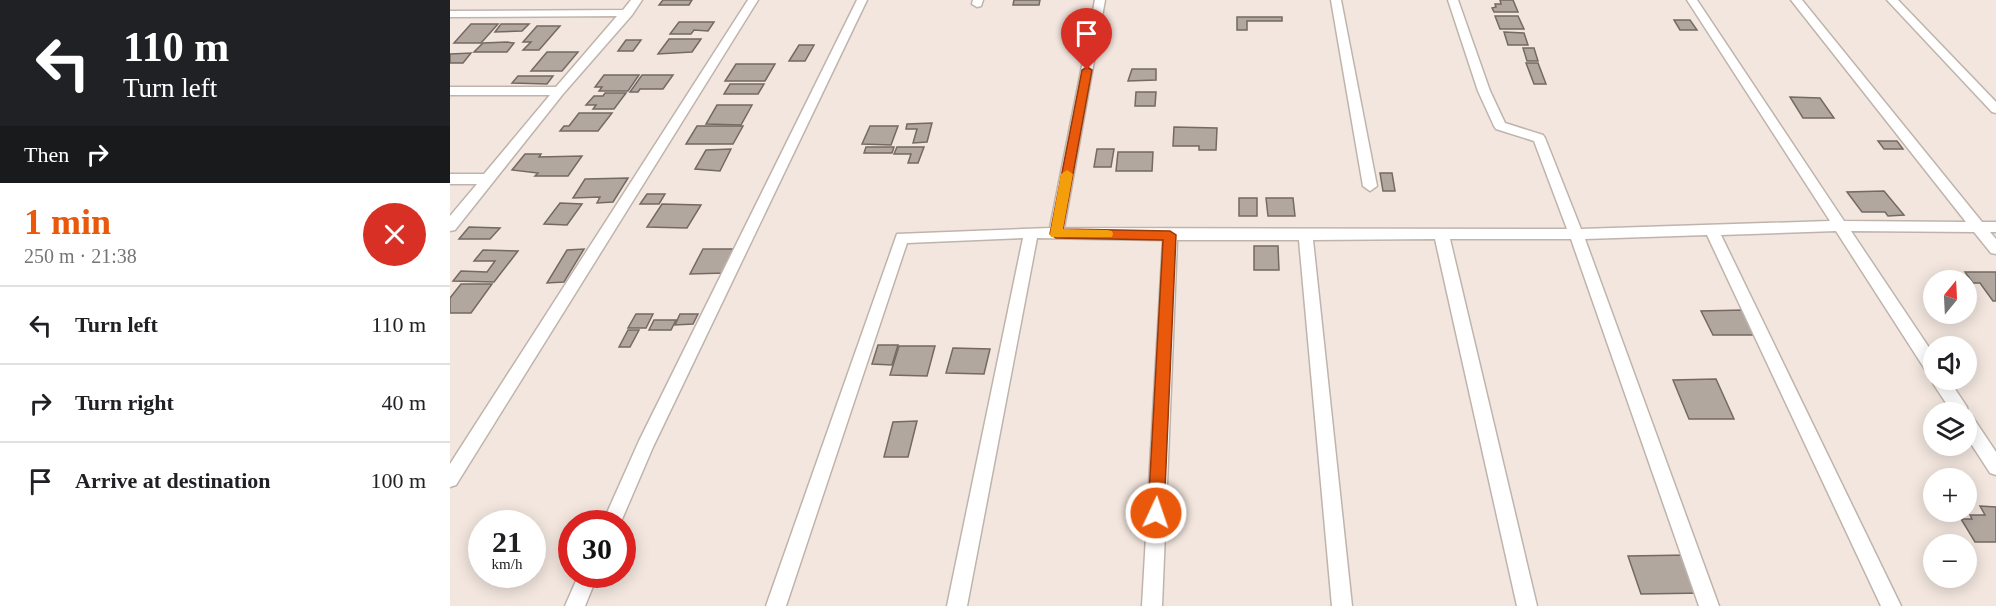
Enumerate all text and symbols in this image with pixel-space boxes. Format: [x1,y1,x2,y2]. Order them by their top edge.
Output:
pin [1061,8,1112,70]
icon: arrive [1070,17,1103,50]
icon: left [24,24,102,102]
text: 110 m [123,24,229,70]
text: Turn left [123,73,217,103]
icon: right [81,138,114,171]
text: Then [24,142,69,167]
text: 1 min [24,202,111,242]
button: close [363,203,426,266]
text: 250 m · 21:38 [24,245,137,267]
north arrow [1923,270,1977,324]
map controls [1923,270,1977,588]
icon: left [24,309,57,342]
text: Turn left [75,312,158,337]
text: 110 m [371,312,426,337]
button: sound [1923,336,1977,390]
icon: right [24,387,57,420]
text: Turn right [75,390,174,415]
text: 40 m [381,390,426,415]
button: layers [1923,402,1977,456]
icon: arrive [24,465,57,498]
text: Arrive at destination [75,468,271,493]
text: 100 m [370,468,426,493]
button: + [1923,468,1977,522]
position arrow [1124,481,1188,545]
speed limit sign: 30 [558,510,636,588]
text: 21 [492,525,522,558]
button: − [1923,534,1977,588]
text: km/h [492,556,522,572]

